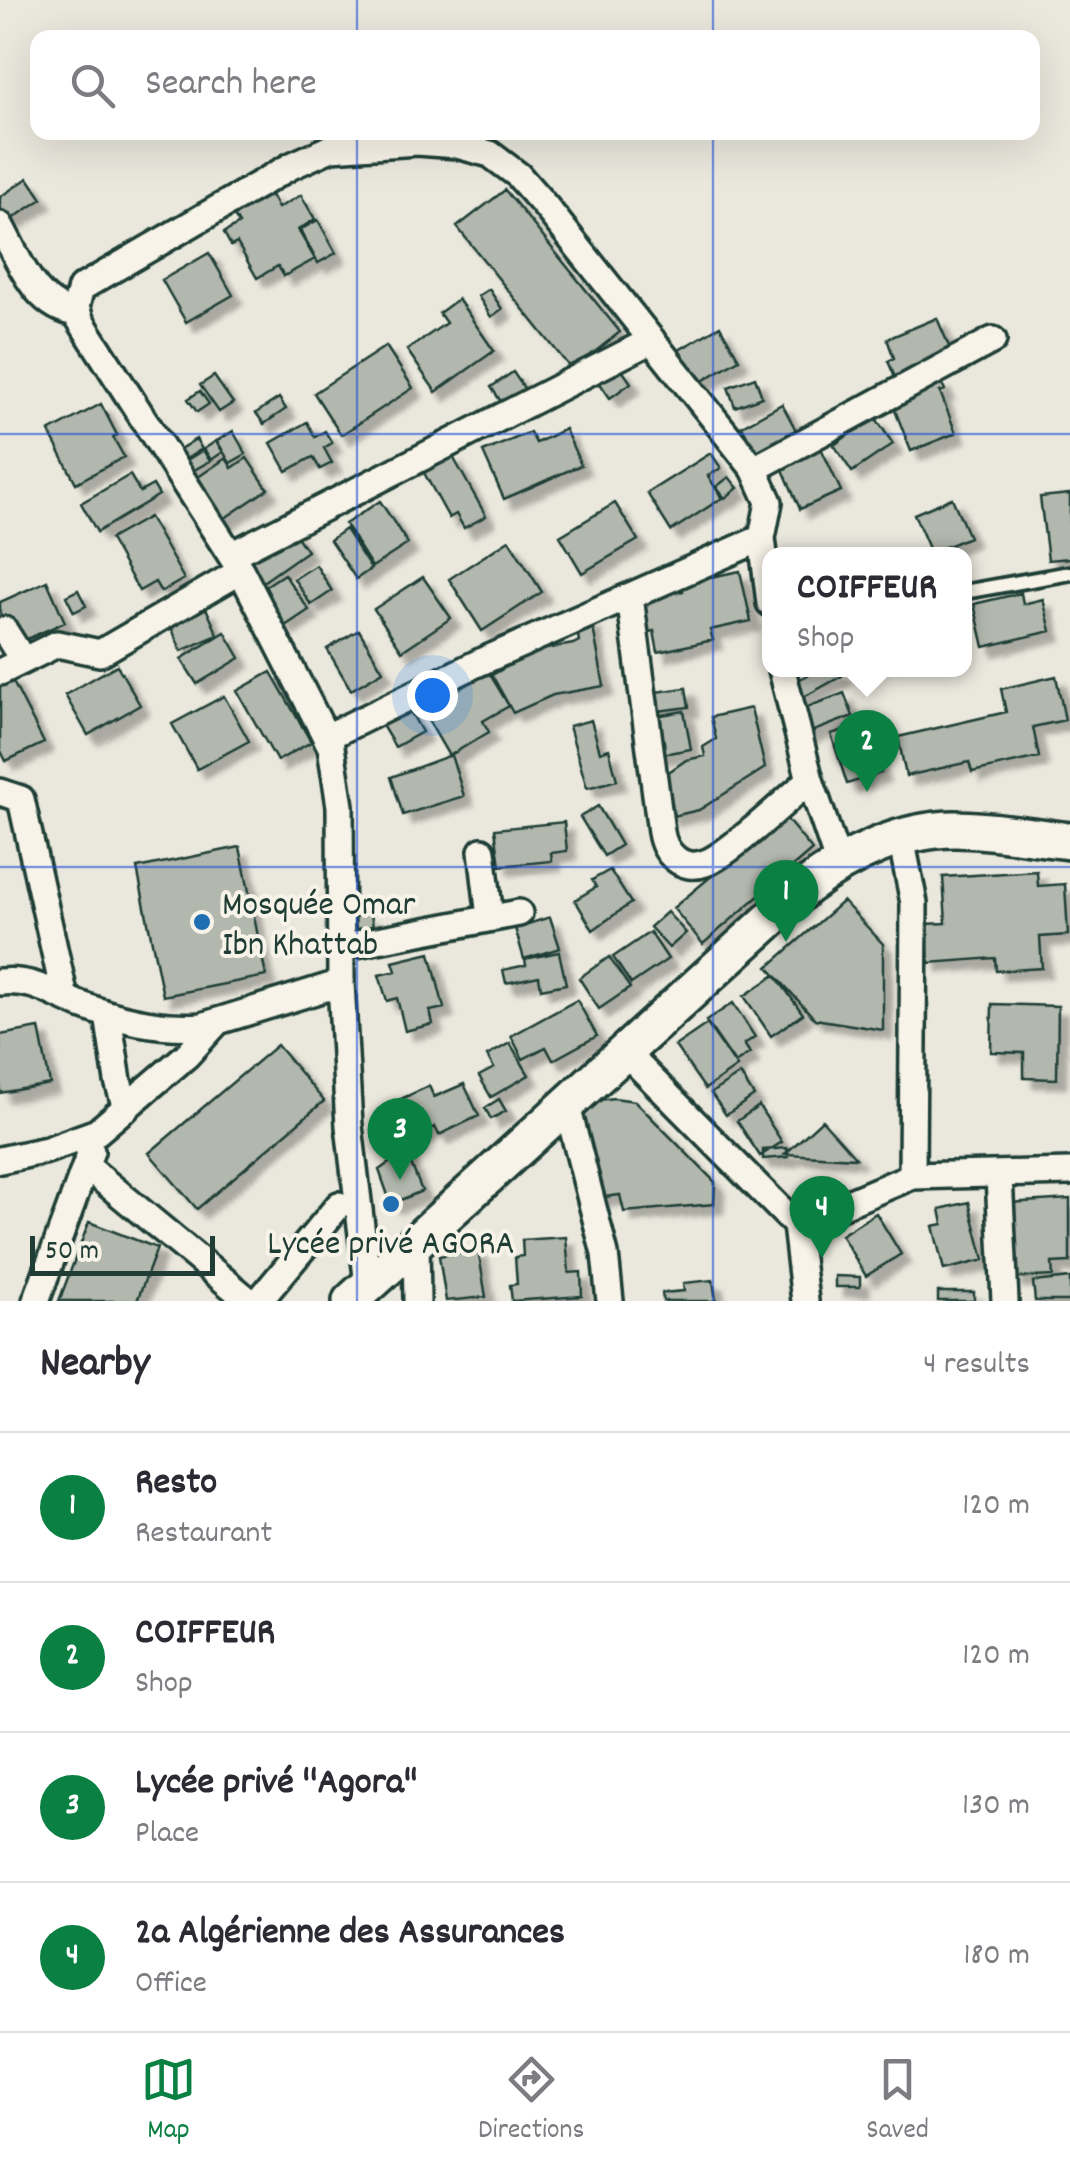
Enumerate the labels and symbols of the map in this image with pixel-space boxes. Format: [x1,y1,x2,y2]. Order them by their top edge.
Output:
your location [407,670,458,721]
pin: 2 [834,710,900,792]
pin: 1 [754,860,818,942]
place label: Mosquée Omar Ibn Khattab [222,882,416,972]
marker: Mosquée Omar Ibn Khattab [191,911,213,933]
pin: 3 [368,1098,432,1180]
pin: 4 [790,1176,854,1258]
marker: Lycée privé AGORA [380,1193,402,1215]
place label: Lycée privé AGORA [267,1221,515,1271]
scale bar [30,1231,215,1276]

